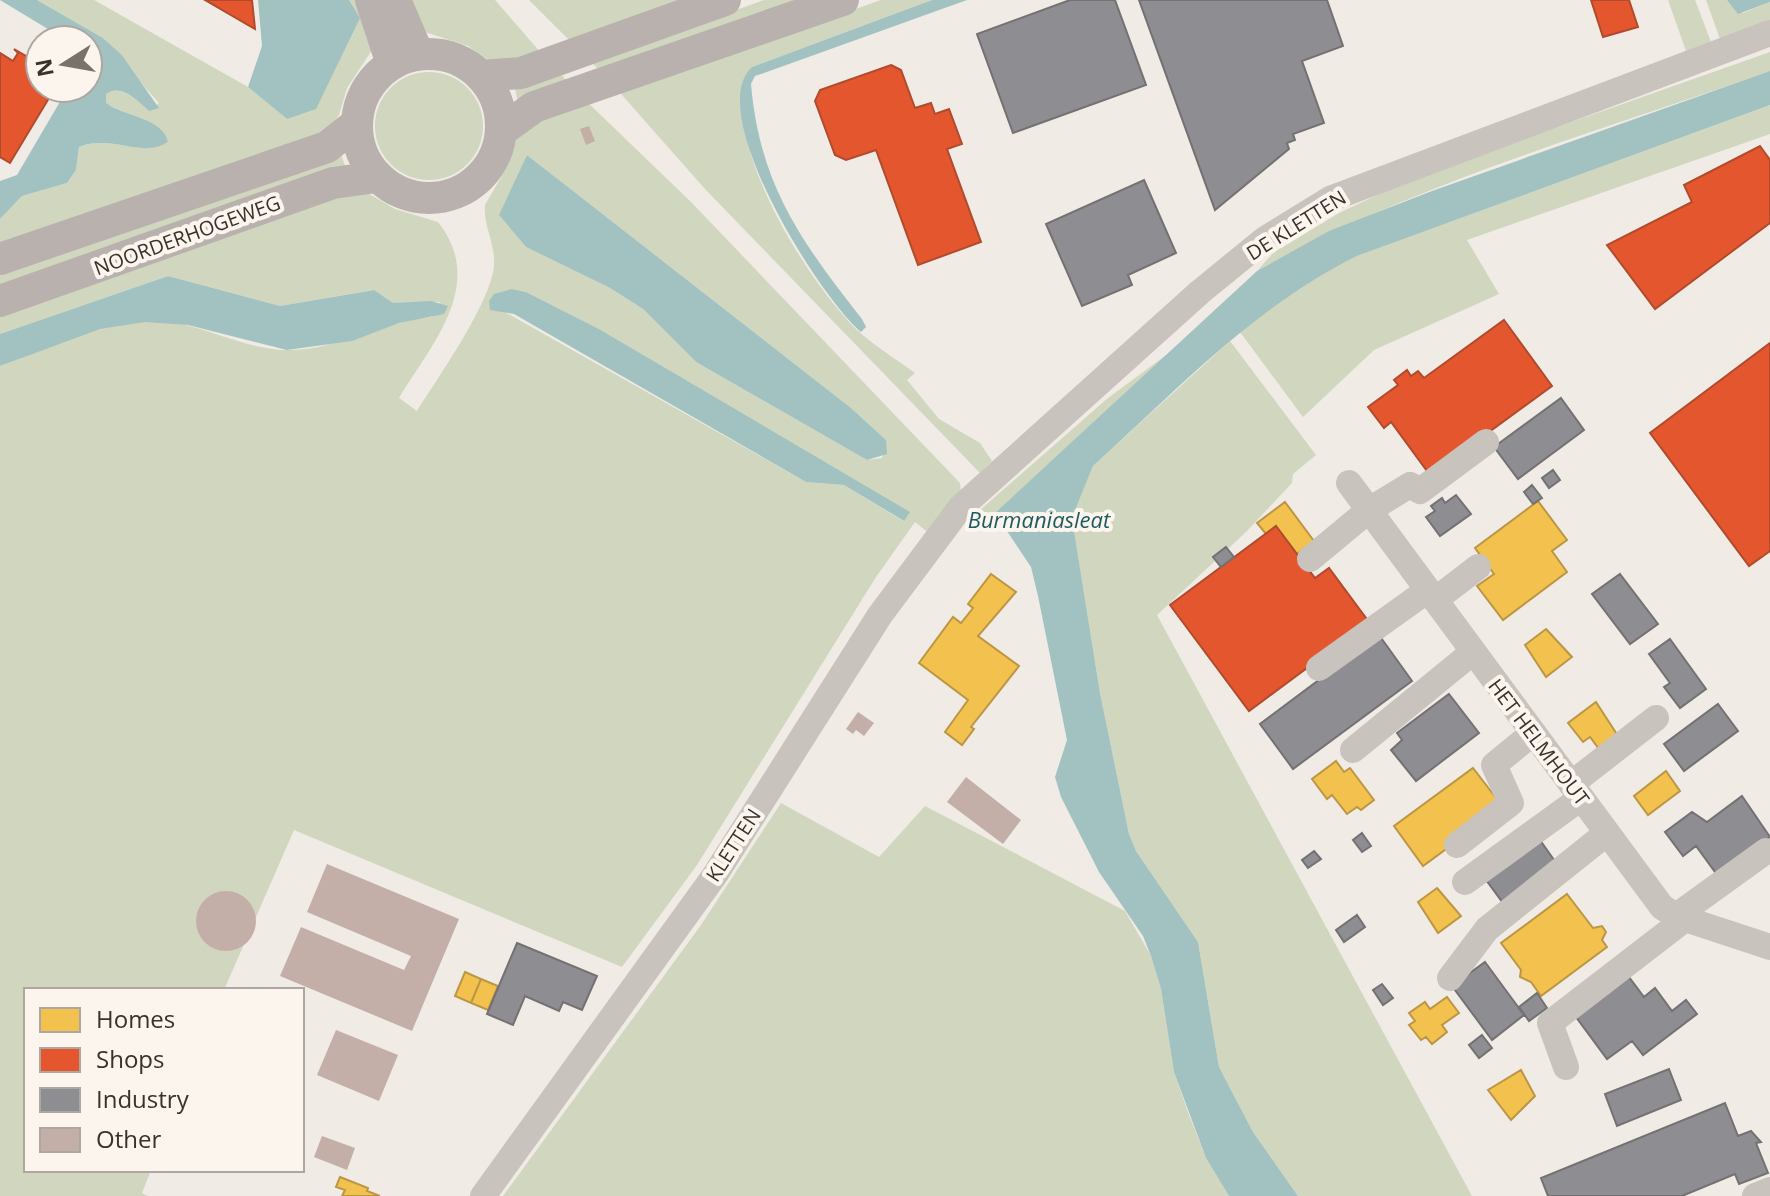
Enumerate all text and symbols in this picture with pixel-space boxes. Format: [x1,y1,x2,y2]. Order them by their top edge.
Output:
north arrow [24,24,104,104]
text: N [27,56,60,80]
street label: DE KLETTEN [1241,184,1351,266]
street label: NOORDERHOGEWEG [90,189,284,281]
water label: Burmaniasleat [968,504,1111,534]
street label: HET HELMHOUT [1482,673,1596,811]
street label: KLETTEN [699,803,767,887]
legend [24,988,304,1172]
text: Homes [96,1002,175,1035]
text: Shops [96,1042,164,1075]
text: Industry [96,1082,190,1115]
text: Other [96,1122,161,1155]

